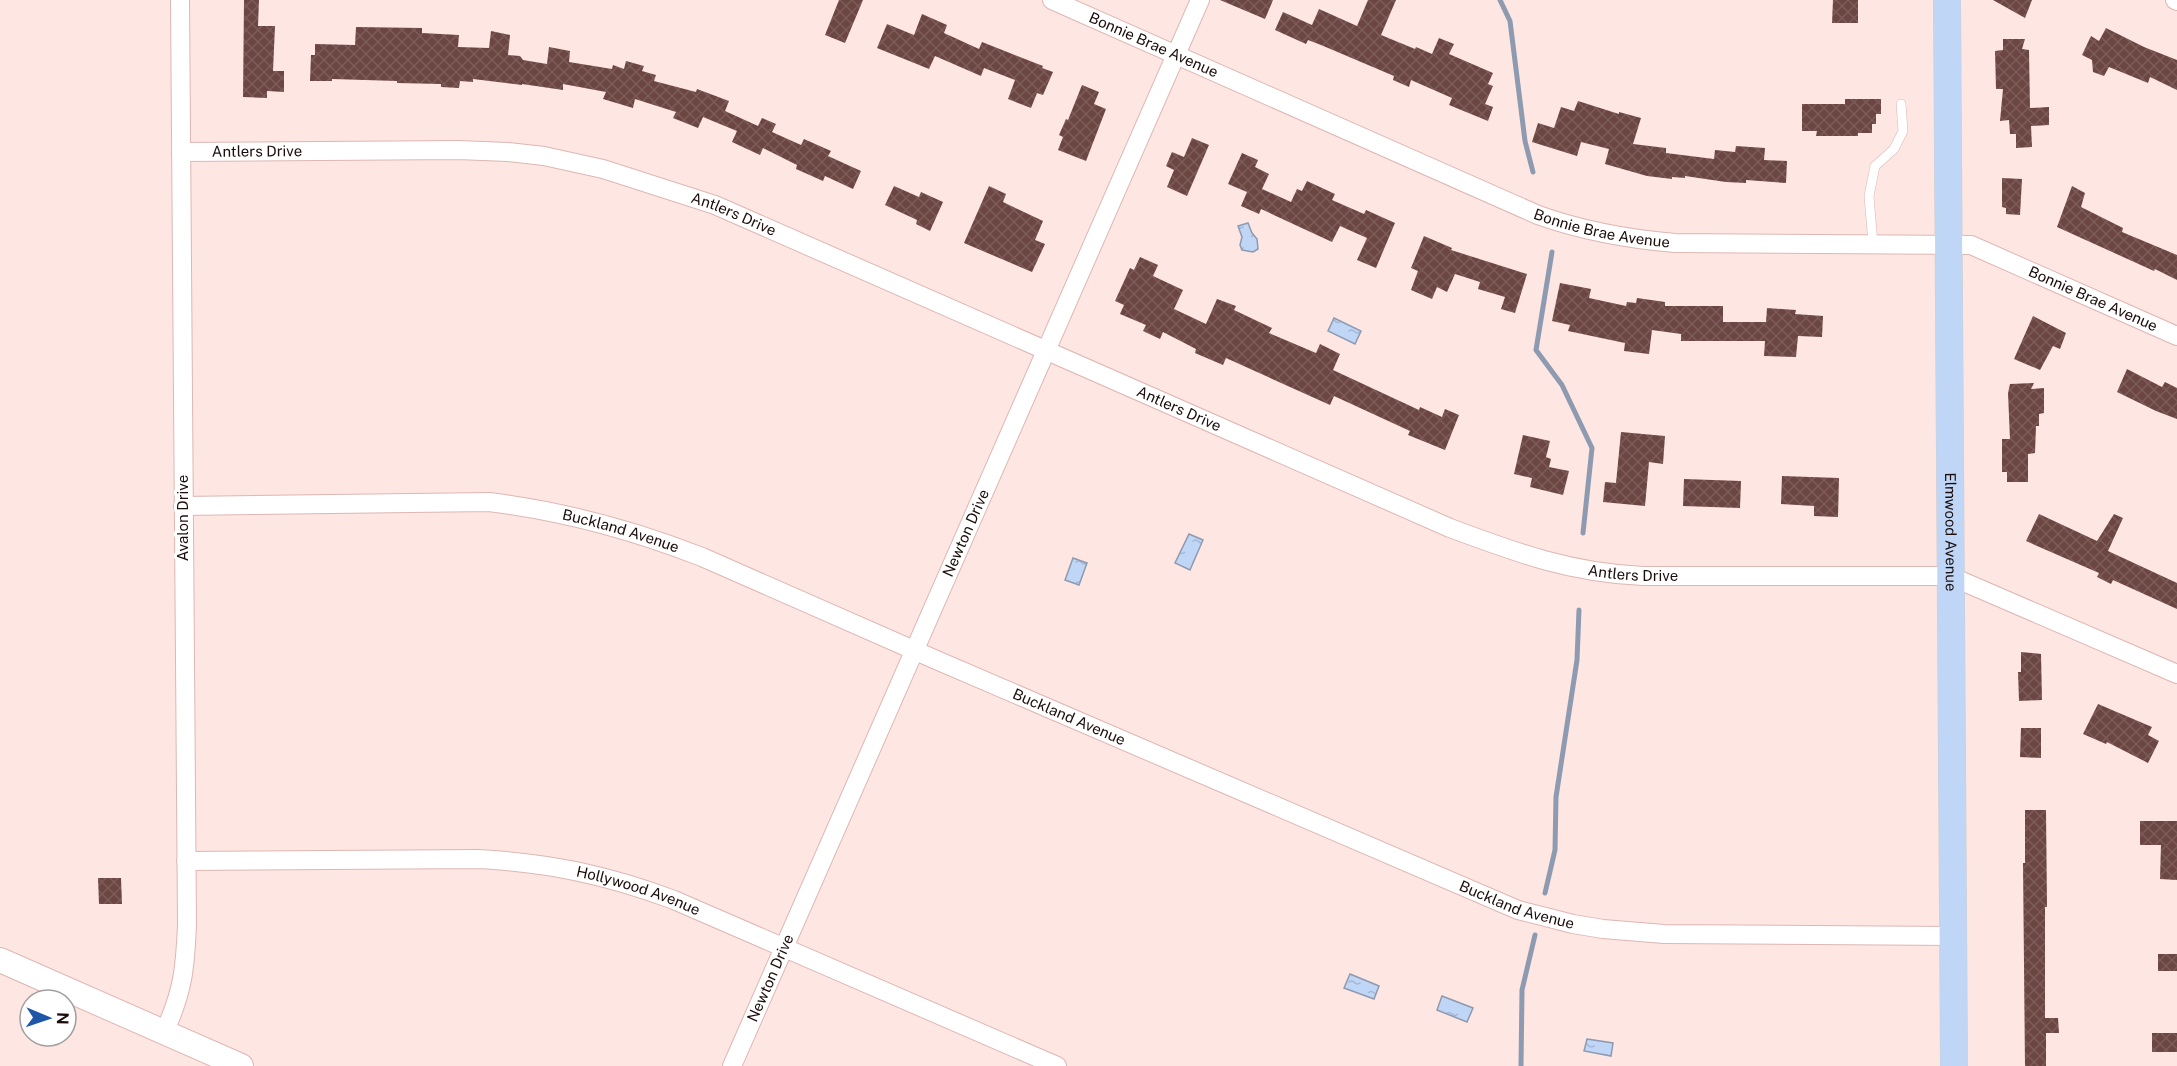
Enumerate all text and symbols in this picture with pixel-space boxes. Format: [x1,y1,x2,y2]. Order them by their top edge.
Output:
street label: Bonnie Brae Avenue [1087,9,1221,80]
street label: Antlers Drive [212,142,302,160]
street label: Antlers Drive [689,189,779,239]
street label: Bonnie Brae Avenue [1532,205,1671,251]
street label: Bonnie Brae Avenue [2026,263,2160,334]
street label: Antlers Drive [1134,382,1224,434]
street label: Elmwood Avenue [1942,472,1960,592]
street label: Avalon Drive [174,475,191,561]
street label: Newton Drive [939,487,992,579]
street label: Buckland Avenue [561,506,681,556]
street label: Antlers Drive [1587,561,1678,584]
street label: Buckland Avenue [1010,685,1128,748]
street label: Hollywood Avenue [575,862,703,918]
street label: Buckland Avenue [1457,877,1576,932]
street label: Newton Drive [744,932,797,1024]
north arrow [18,988,78,1048]
text: N [53,1012,72,1025]

